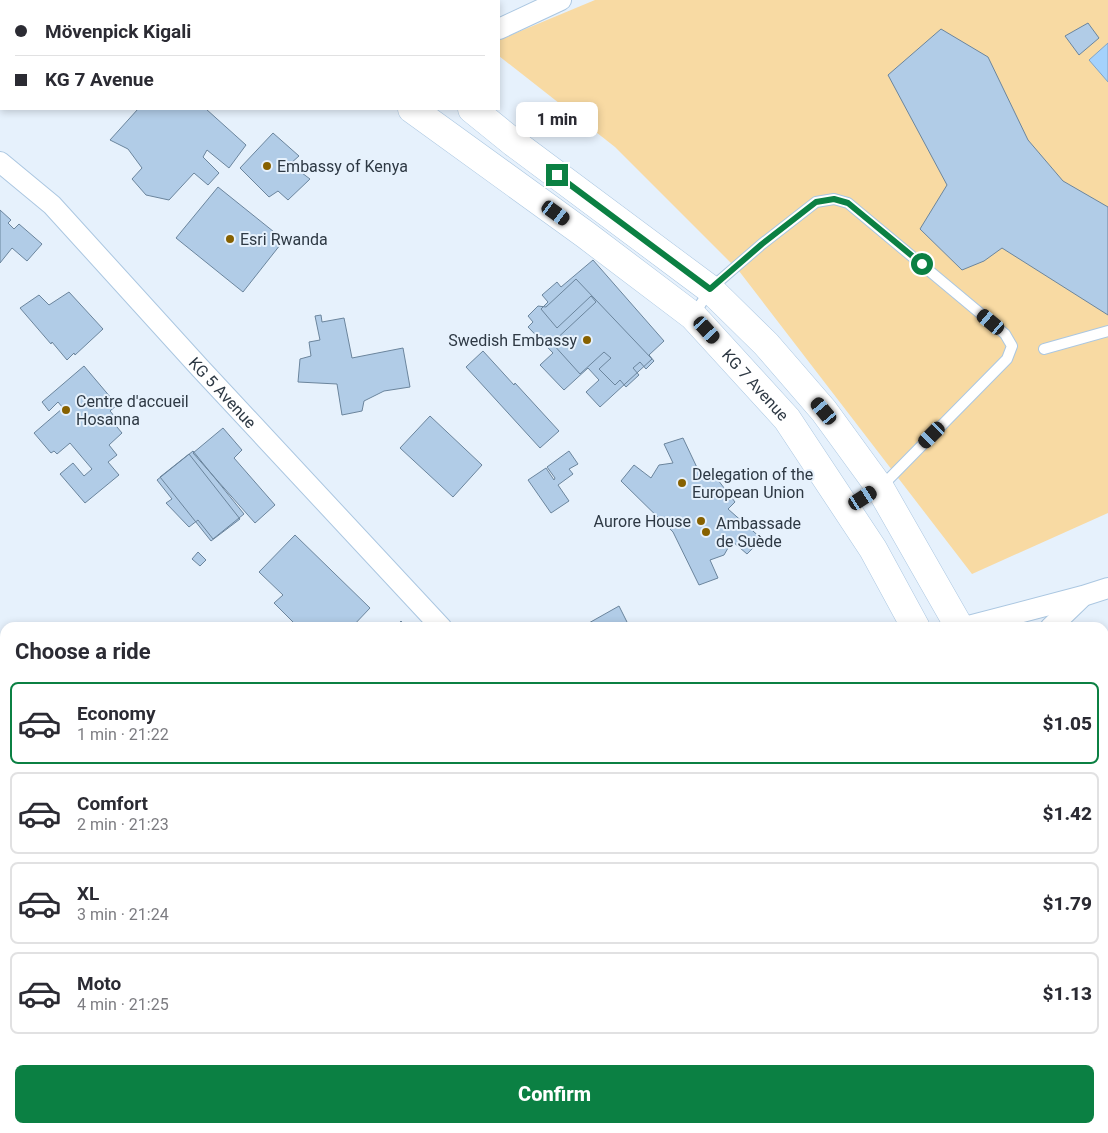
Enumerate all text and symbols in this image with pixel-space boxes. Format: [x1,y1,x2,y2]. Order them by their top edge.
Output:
text: Mövenpick Kigali [45,20,191,43]
text: KG 7 Avenue [45,68,154,91]
callout: 1 min [516,102,598,138]
text: 1 min [537,110,577,129]
place label: Embassy of Kenya [277,157,408,176]
marker: Embassy of Kenya [261,160,273,172]
route end [546,164,568,186]
car [539,198,572,228]
place label: Esri Rwanda [240,230,328,249]
marker: Esri Rwanda [224,233,236,245]
route start [911,253,933,275]
car [974,307,1007,337]
car [691,314,722,346]
place label: Swedish Embassy [448,331,577,350]
marker: Swedish Embassy [581,334,593,346]
street label: KG 7 Avenue [718,345,793,424]
street label: KG 5 Avenue [185,353,260,432]
place label: Centre d'accueil Hosanna [76,392,189,429]
car [808,395,839,427]
marker: Centre d'accueil Hosanna [60,404,72,416]
car [916,419,947,451]
place label: Delegation of the European Union [692,465,813,502]
marker: Delegation of the European Union [676,477,688,489]
car [846,484,879,512]
place label: Aurore House [594,512,691,531]
place label: Ambassade de Suède [716,514,801,551]
marker: Aurore House [695,515,707,527]
marker: Ambassade de Suède [700,526,712,538]
text: Choose a ride [15,639,151,664]
icon: car [17,701,62,746]
text: Economy [77,702,156,725]
text: $1.05 [1043,712,1092,735]
text: 1 min · 21:22 [77,725,169,744]
icon: car [17,791,62,836]
text: Comfort [77,792,148,815]
text: $1.42 [1043,802,1092,825]
text: 2 min · 21:23 [77,815,169,834]
icon: car [17,881,62,926]
text: XL [77,882,99,905]
text: $1.79 [1043,892,1092,915]
text: 3 min · 21:24 [77,905,169,924]
icon: car [17,971,62,1016]
text: Moto [77,972,121,995]
text: $1.13 [1043,982,1092,1005]
text: 4 min · 21:25 [77,995,169,1014]
button: Confirm [15,1065,1094,1123]

